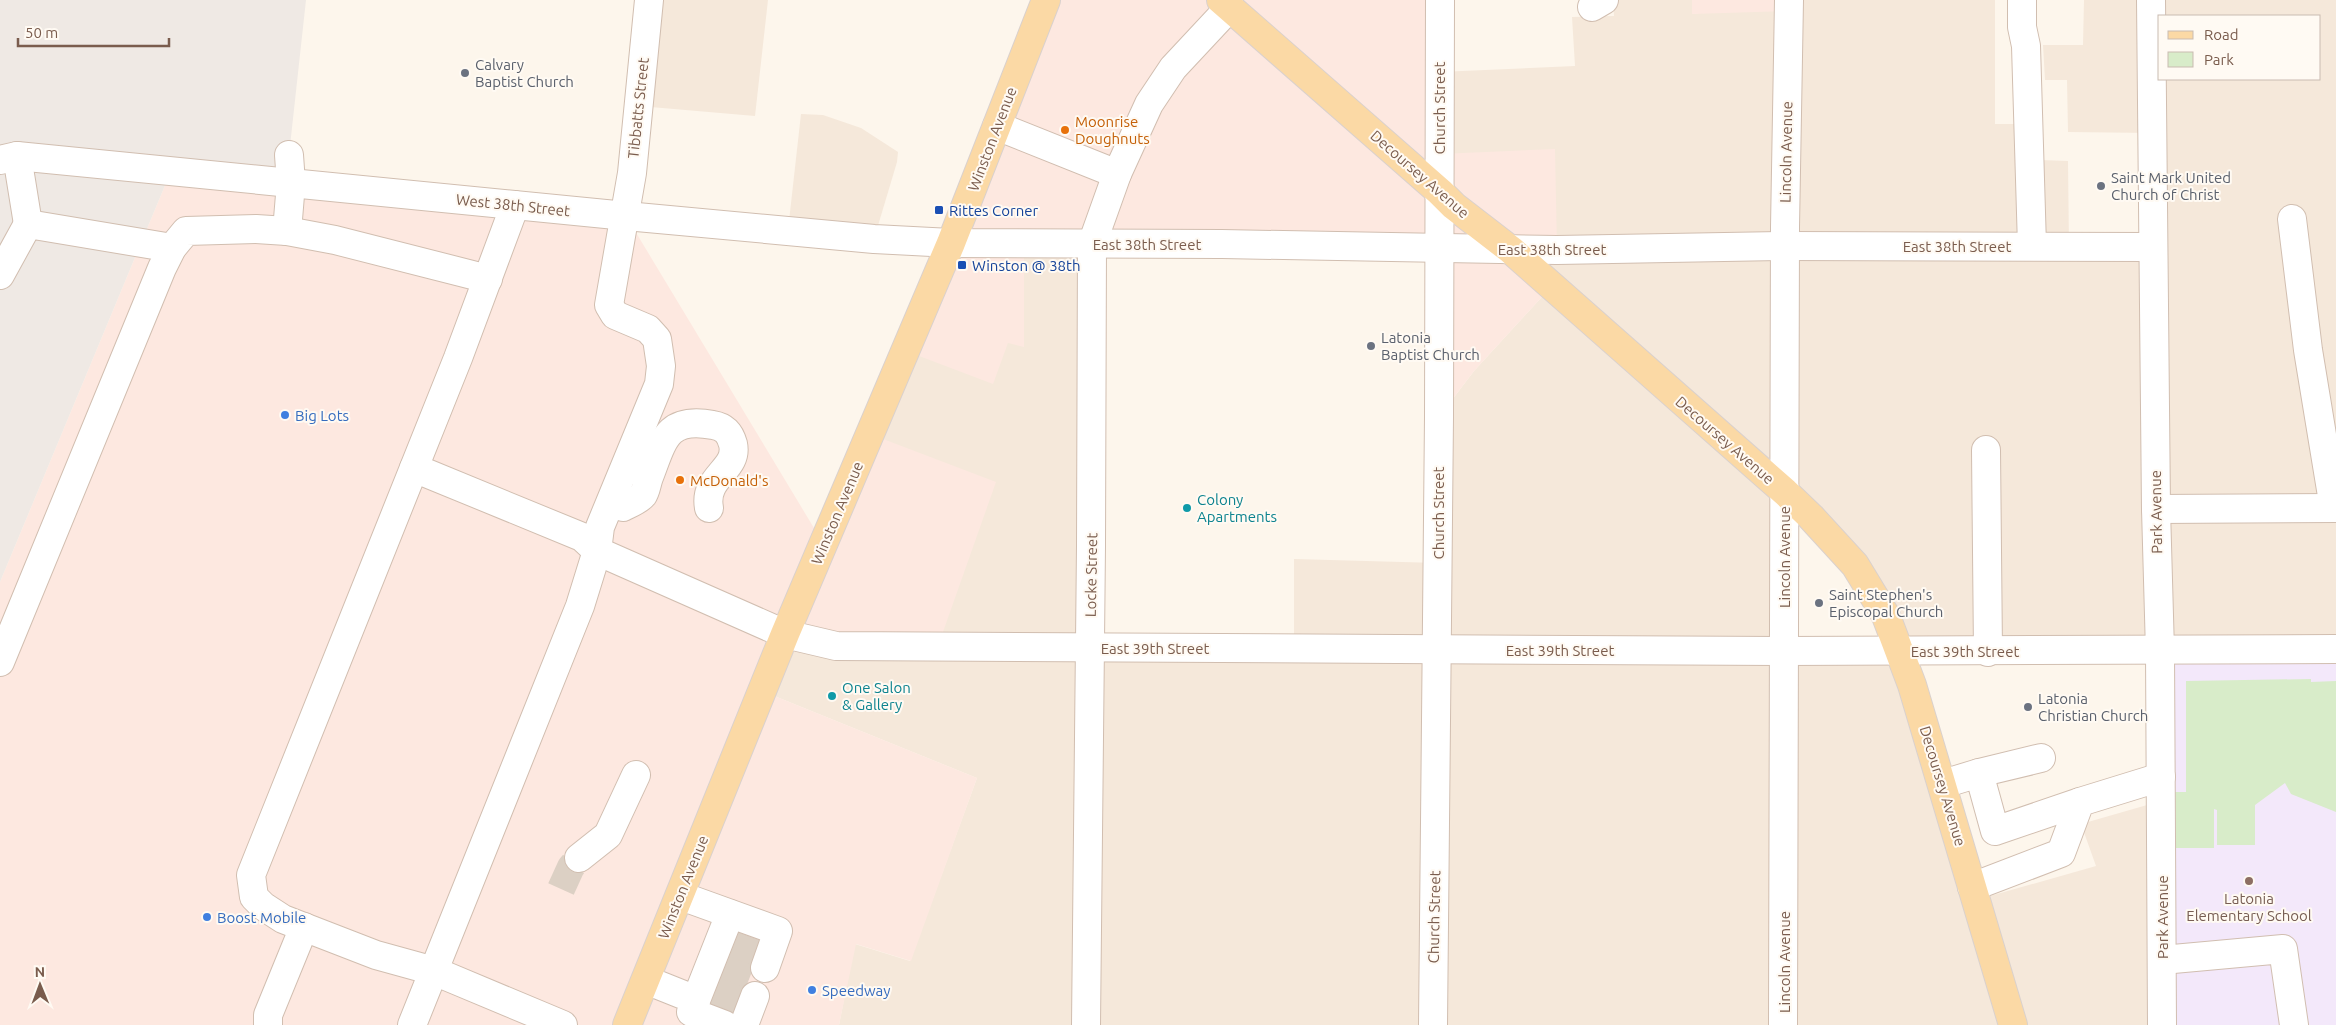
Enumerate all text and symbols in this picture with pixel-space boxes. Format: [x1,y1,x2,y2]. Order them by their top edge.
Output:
scale bar [18,15,169,47]
legend [2158,15,2321,80]
text: 50 m [25,24,58,41]
text: Road [2204,26,2239,43]
text: Park [2204,51,2234,68]
place label: Calvary Baptist Church [475,56,574,90]
street label: Tibbatts Street [624,57,652,159]
street label: Church Street [1431,61,1448,154]
marker: Calvary Baptist Church [459,67,471,79]
street label: Winston Avenue [964,85,1020,193]
street label: Lincoln Avenue [1777,101,1795,203]
place label: Moonrise Doughnuts [1075,113,1150,147]
marker: Moonrise Doughnuts [1059,124,1071,136]
street label: Decoursey Avenue [1367,127,1473,221]
place label: Saint Mark United Church of Christ [2111,169,2231,203]
marker: Saint Mark United Church of Christ [2095,180,2107,192]
street label: West 38th Street [455,191,571,219]
place label: Rittes Corner [949,202,1038,219]
marker: Rittes Corner [933,204,945,216]
street label: East 38th Street [1093,236,1201,253]
street label: East 38th Street [1903,238,2011,255]
street label: East 38th Street [1498,241,1606,258]
place label: Winston @ 38th [972,257,1081,274]
marker: Winston @ 38th [956,259,968,271]
place label: Latonia Baptist Church [1381,329,1480,363]
marker: Latonia Baptist Church [1365,340,1377,352]
street label: Decoursey Avenue [1672,393,1778,487]
place label: Big Lots [295,407,349,424]
marker: Big Lots [279,409,291,421]
street label: Winston Avenue [808,459,866,567]
street label: Church Street [1430,466,1447,559]
street label: Park Avenue [2147,470,2165,554]
place label: McDonald's [690,472,768,489]
marker: McDonald's [674,474,686,486]
place label: Colony Apartments [1197,491,1277,525]
marker: Colony Apartments [1181,502,1193,514]
street label: Lincoln Avenue [1776,506,1793,608]
street label: Locke Street [1082,533,1100,617]
place label: Saint Stephen's Episcopal Church [1829,586,1943,620]
marker: Saint Stephen's Episcopal Church [1813,597,1825,609]
street label: East 39th Street [1101,640,1209,657]
street label: East 39th Street [1506,642,1614,659]
street label: East 39th Street [1911,643,2019,660]
place label: One Salon & Gallery [842,679,911,713]
marker: One Salon & Gallery [826,690,838,702]
place label: Latonia Christian Church [2038,690,2148,724]
marker: Latonia Christian Church [2022,701,2034,713]
street label: Decoursey Avenue [1917,724,1969,848]
street label: Winston Avenue [655,833,711,941]
street label: Church Street [1425,870,1443,964]
street label: Park Avenue [2154,875,2171,959]
marker: Latonia Elementary School [2243,875,2255,887]
place label: Latonia Elementary School [2186,890,2312,924]
place label: Boost Mobile [217,909,306,926]
marker: Boost Mobile [201,911,213,923]
street label: Lincoln Avenue [1776,911,1793,1013]
north arrow [15,960,65,1010]
text: N [34,964,45,980]
place label: Speedway [822,982,891,999]
marker: Speedway [806,984,818,996]

